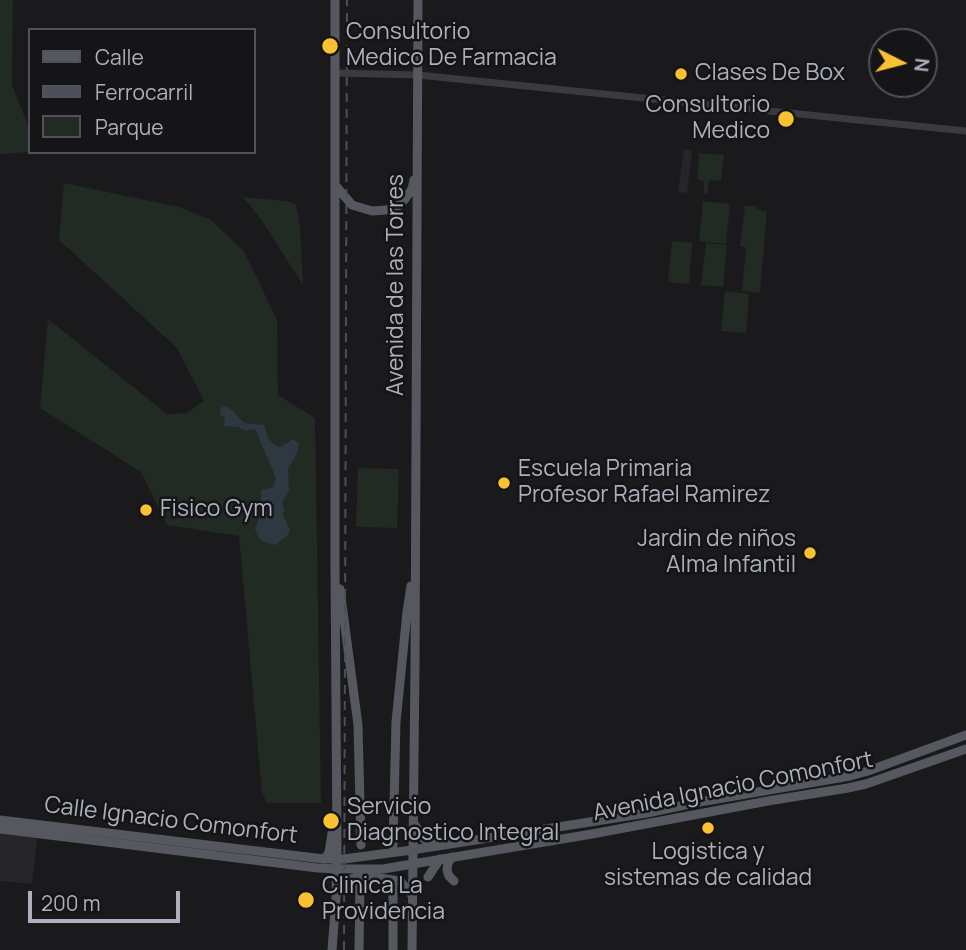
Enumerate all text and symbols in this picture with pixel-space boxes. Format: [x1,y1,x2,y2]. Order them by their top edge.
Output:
place label: Consultorio Medico De Farmacia [346,19,557,73]
legend [28,28,256,154]
north arrow [868,28,938,98]
marker: Consultorio Medico De Farmacia [320,36,340,56]
text: Calle [95,43,144,71]
text: N [908,57,936,73]
place label: Clases De Box [695,60,845,88]
marker: Clases De Box [673,66,689,82]
text: Ferrocarril [95,78,193,106]
place label: Consultorio Medico [646,92,770,146]
marker: Consultorio Medico [776,109,796,129]
text: Parque [95,113,164,141]
street label: Avenida de las Torres [383,174,411,396]
place label: Escuela Primaria Profesor Rafael Ramirez [518,456,770,510]
marker: Escuela Primaria Profesor Rafael Ramirez [496,475,512,491]
place label: Fisico Gym [160,496,273,524]
marker: Fisico Gym [138,502,154,518]
place label: Jardin de niños Alma Infantil [637,526,796,580]
marker: Jardin de niños Alma Infantil [802,545,818,561]
street label: Avenida Ignacio Comonfort [591,746,875,828]
street label: Calle Ignacio Comonfort [43,792,299,850]
place label: Servicio Diagnostico Integral [347,794,559,848]
marker: Servicio Diagnostico Integral [321,811,341,831]
marker: Logistica y sistemas de calidad [700,820,716,836]
place label: Logistica y sistemas de calidad [604,839,812,893]
place label: Clinica La Providencia [322,873,445,927]
scale bar [32,876,184,920]
text: 200 m [41,889,101,917]
marker: Clinica La Providencia [296,890,316,910]

